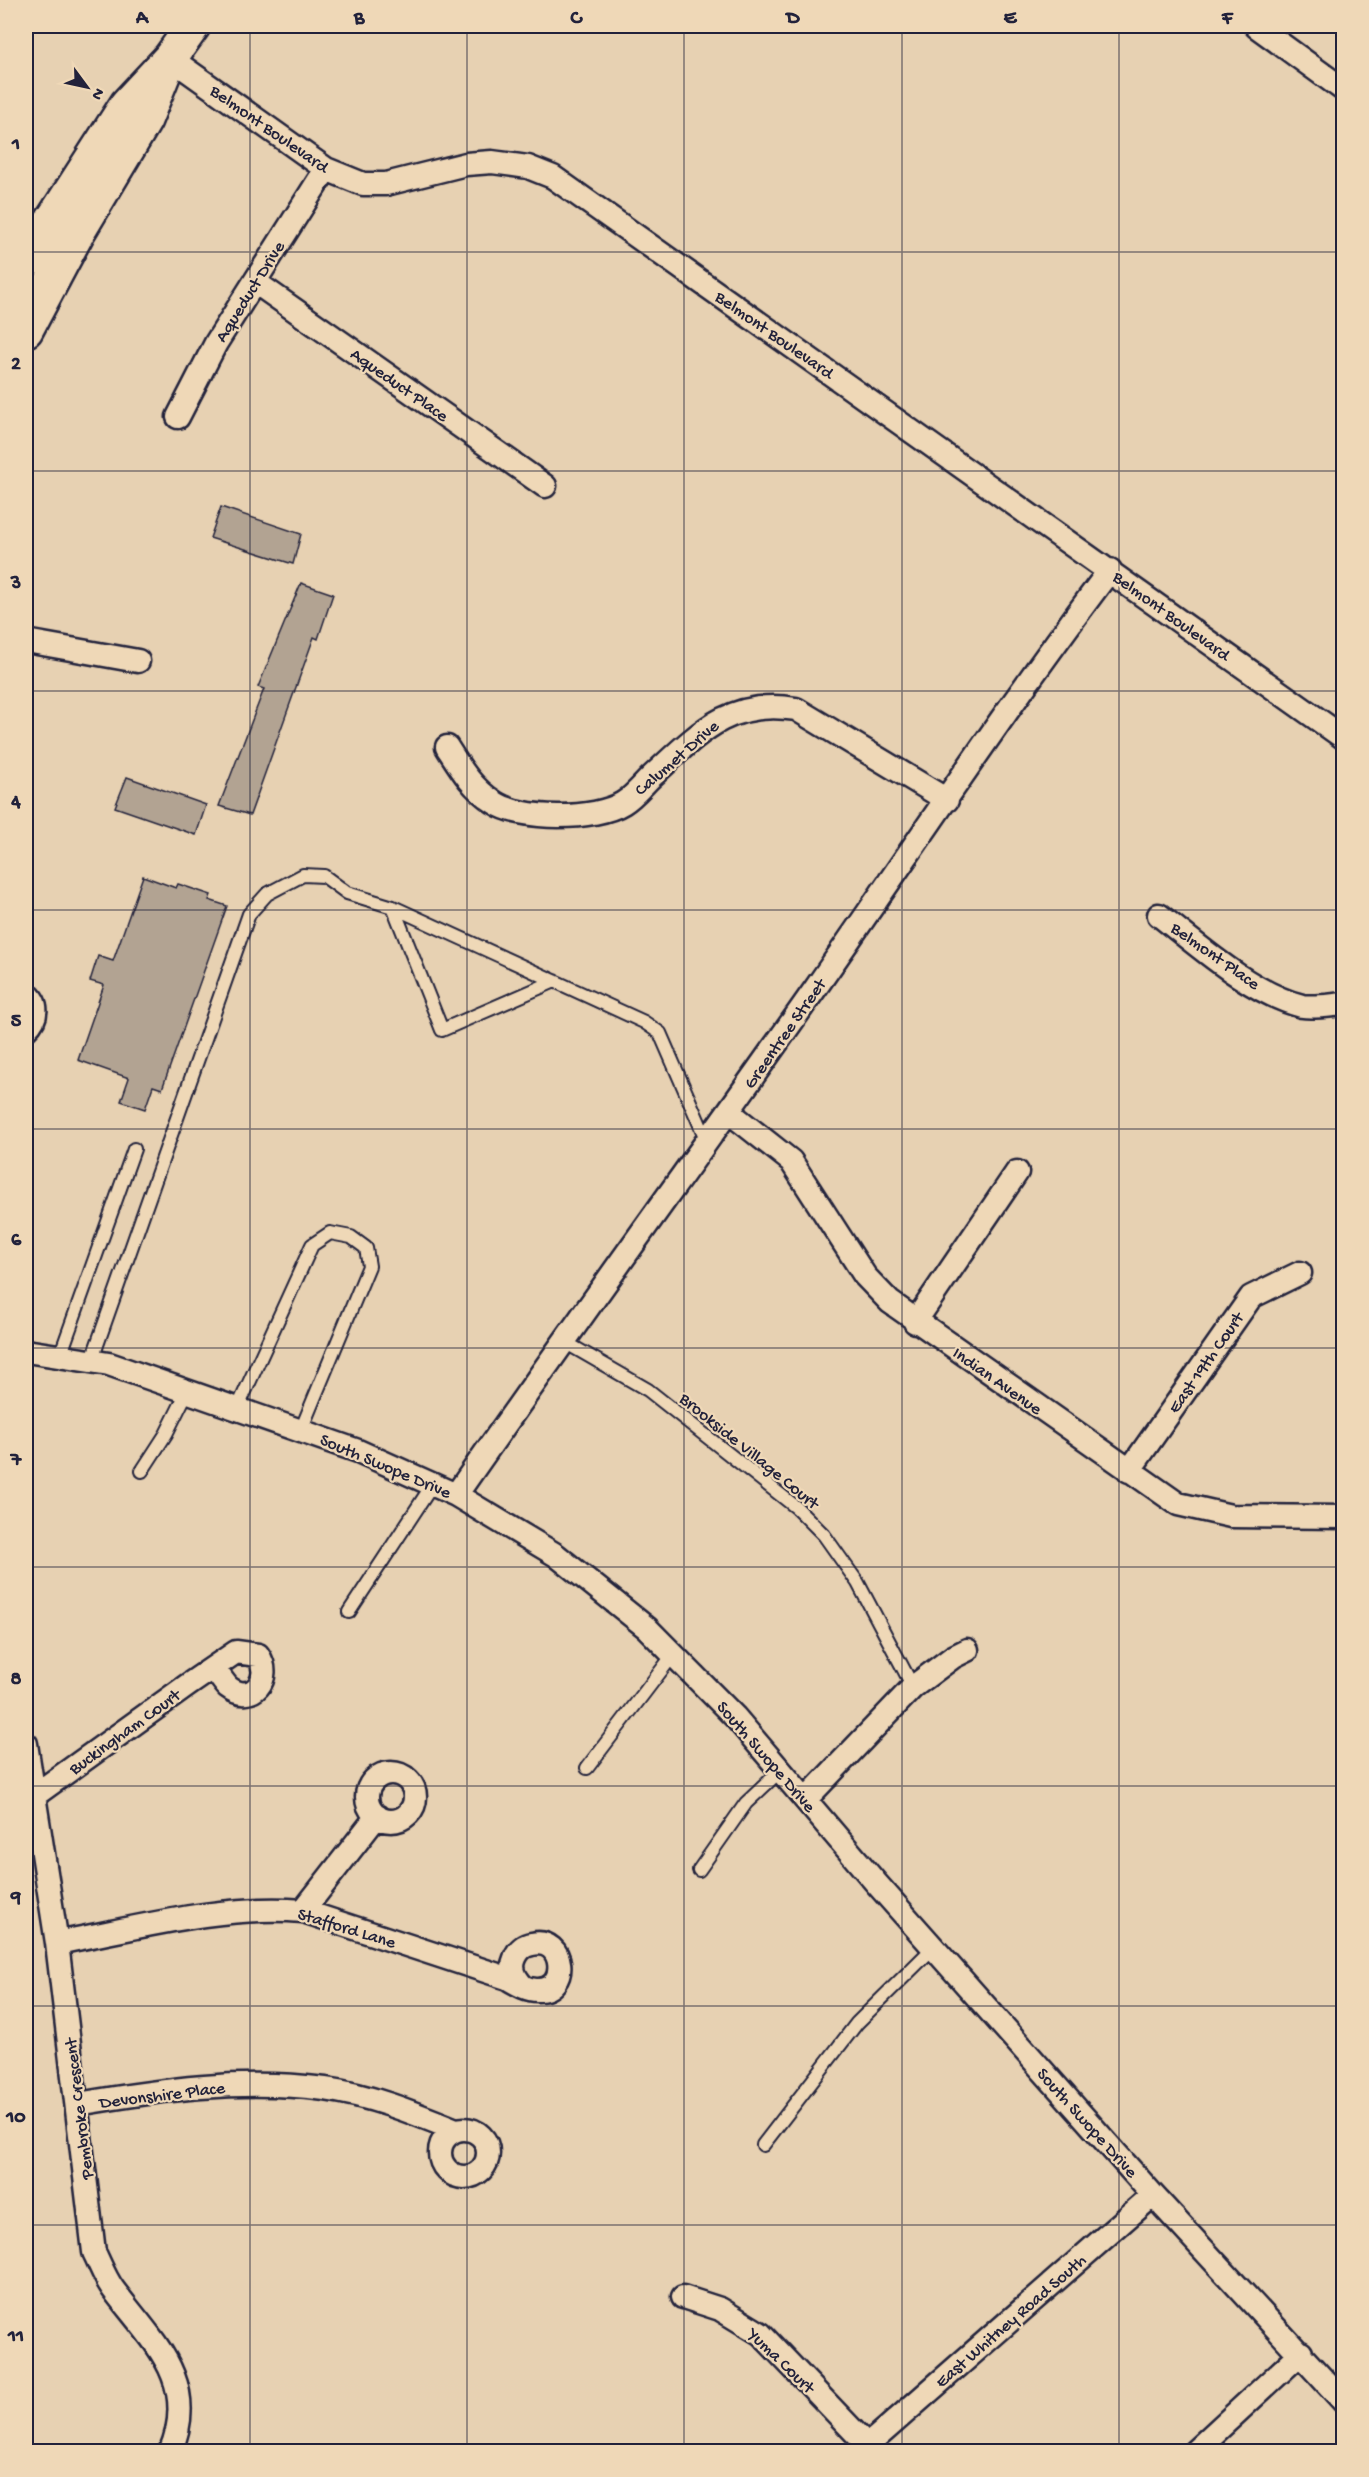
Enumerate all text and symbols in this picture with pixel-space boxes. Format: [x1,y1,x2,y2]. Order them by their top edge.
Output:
text: A [135,8,150,31]
text: B [353,8,365,31]
text: C [570,8,584,31]
text: D [784,8,800,31]
text: E [1004,8,1018,31]
text: F [1221,8,1234,31]
north arrow [57,57,117,117]
street label: Belmont Boulevard [204,81,333,180]
text: N [86,84,107,103]
text: 1 [11,134,20,157]
street label: Aqueduct Drive [212,237,291,347]
street label: Belmont Boulevard [709,287,838,386]
street label: Aqueduct Place [345,344,452,428]
text: 2 [11,354,21,377]
street label: Belmont Boulevard [1107,567,1234,667]
text: 3 [10,573,21,596]
street label: Calumet Drive [631,716,725,801]
text: 4 [10,792,21,815]
street label: Belmont Place [1165,918,1264,996]
street label: Greentree Street [740,974,833,1093]
text: 5 [11,1011,22,1034]
text: 6 [11,1230,22,1253]
street label: East 19th Court [1165,1308,1251,1418]
street label: Indian Avenue [948,1344,1046,1421]
street label: Brookside Village Court [674,1388,824,1516]
street label: South Swope Drive [316,1430,455,1505]
text: 7 [10,1450,23,1473]
text: 8 [11,1669,22,1692]
street label: Buckingham Court [65,1685,187,1781]
street label: South Swope Drive [711,1698,820,1818]
text: 9 [10,1888,21,1911]
street label: Stafford Lane [295,1904,399,1954]
street label: Pembroke Crescent [61,2035,100,2182]
street label: South Swope Drive [1031,2064,1141,2184]
street label: Devonshire Place [97,2078,227,2115]
text: 10 [5,2107,26,2130]
street label: East Whitney Road South [932,2250,1092,2393]
street label: Yuma Court [741,2323,819,2400]
text: 11 [7,2326,24,2349]

